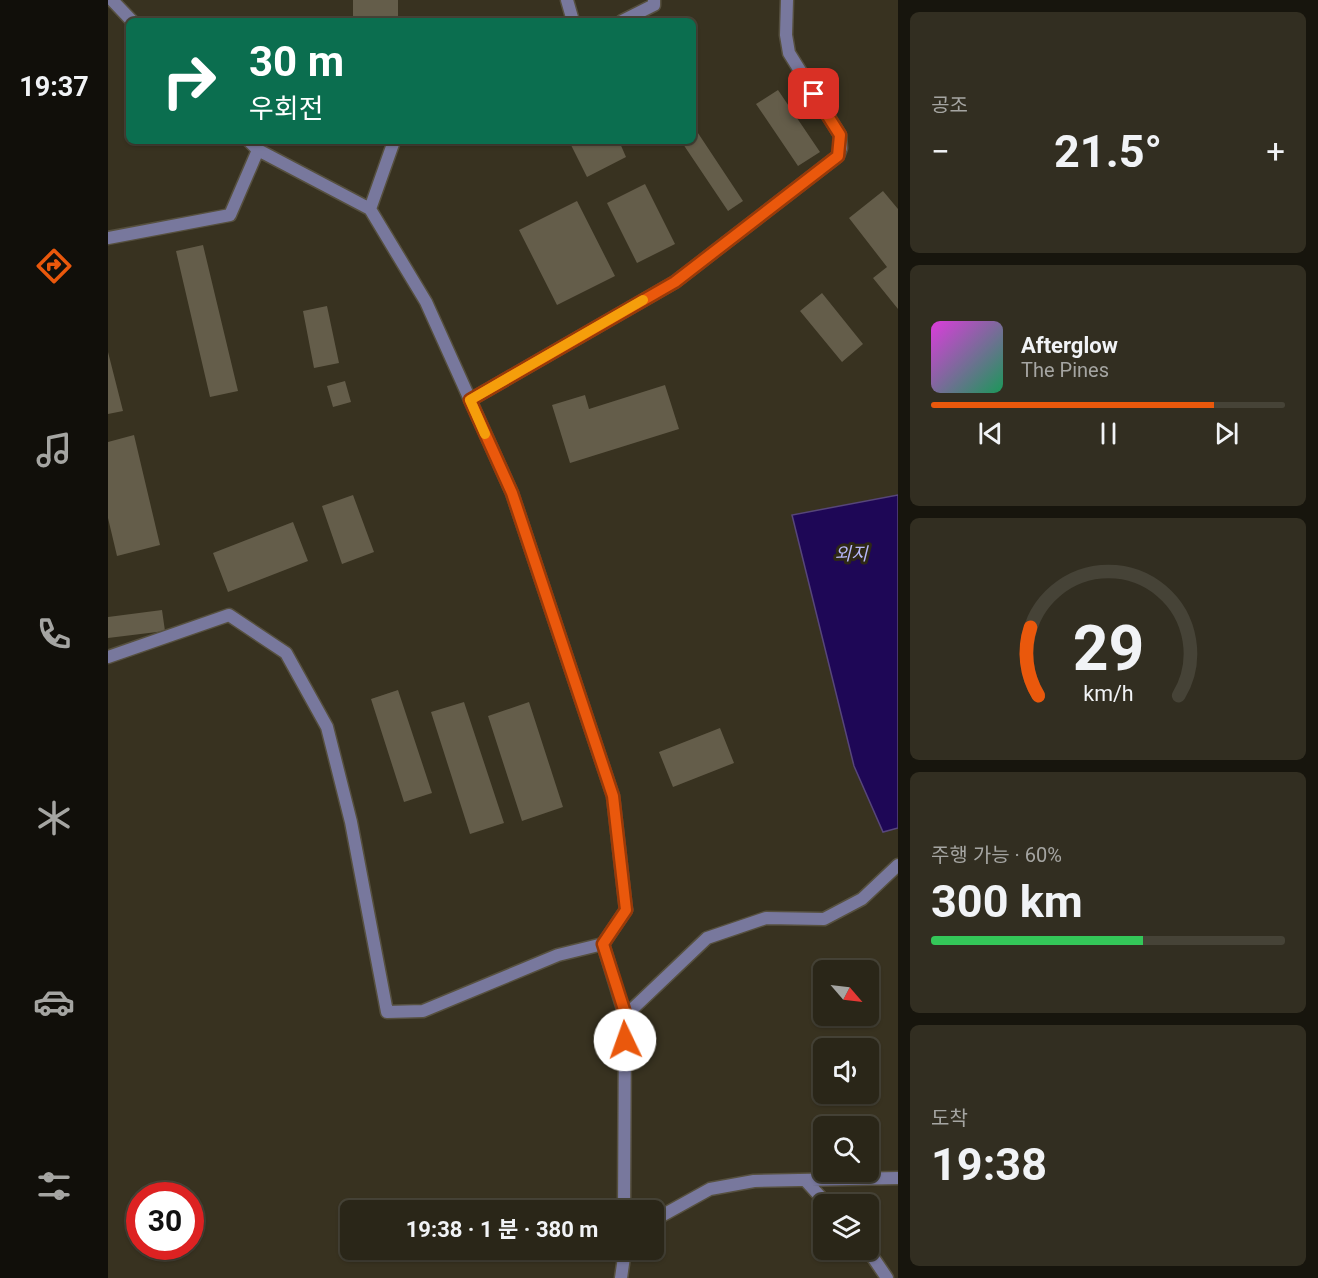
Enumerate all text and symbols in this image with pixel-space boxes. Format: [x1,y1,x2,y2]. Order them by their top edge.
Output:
text: 30 m [249,37,344,86]
icon: right [150,42,228,120]
pin [788,68,839,119]
text: 19:37 [19,71,89,103]
icon: arrive [797,77,830,110]
text: 우회전 [249,93,324,125]
text: 공조 [931,93,968,117]
text: 21.5° [1054,125,1162,178]
text: − [931,132,950,171]
text: + [1266,132,1285,171]
icon: directions [33,245,75,287]
text: Afterglow [1021,333,1118,358]
text: The Pines [1021,358,1109,382]
icon: previous [974,417,1007,450]
icon: pause [1092,417,1125,450]
icon: next [1210,417,1243,450]
icon: music [33,429,75,471]
water label: 외지 [834,543,869,564]
text: 29 [1072,612,1144,685]
icon: phone [33,613,75,655]
text: km/h [1083,681,1133,706]
icon: climate [33,797,75,839]
text: 주행 가능 · 60% [931,843,1062,867]
text: 300 km [931,875,1083,928]
north arrow [813,960,879,1026]
map controls [813,960,879,1260]
icon: car [33,981,75,1023]
position arrow [593,1008,657,1072]
button: sound [813,1038,879,1104]
text: 도착 [931,1106,968,1130]
button: search [813,1116,879,1182]
text: 19:38 [931,1138,1047,1191]
icon: filters [33,1165,75,1207]
speed limit sign: 30 [126,1182,204,1260]
button: layers [813,1194,879,1260]
text: 19:38 · 1 분 · 380 m [406,1217,598,1242]

